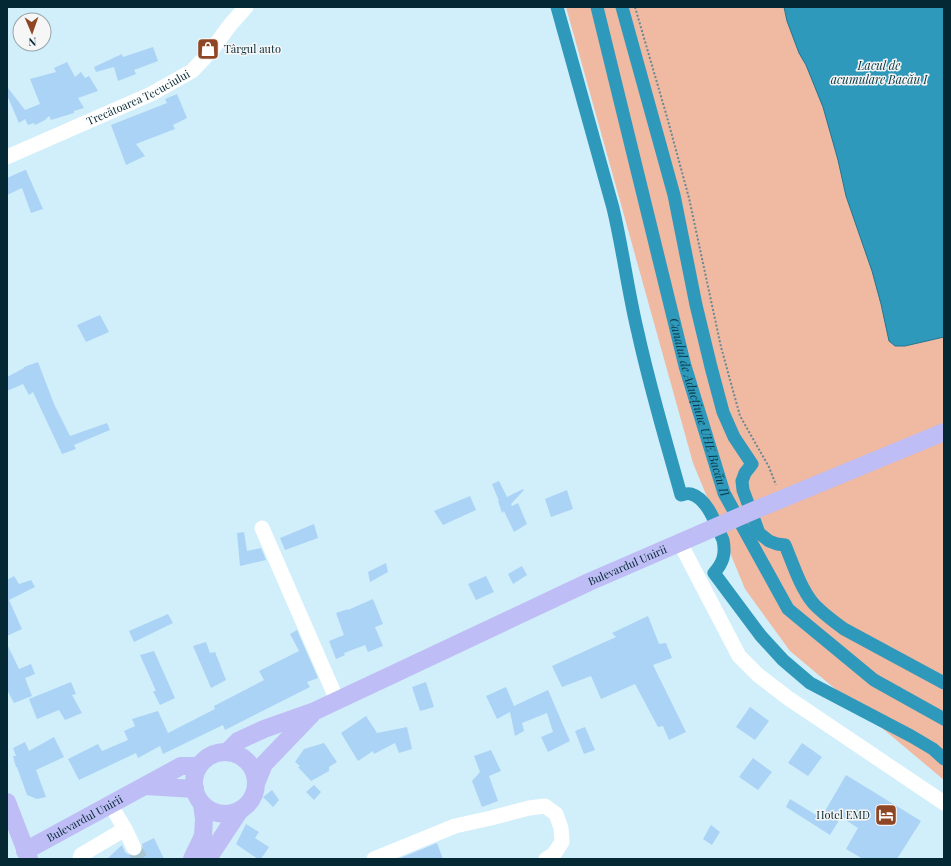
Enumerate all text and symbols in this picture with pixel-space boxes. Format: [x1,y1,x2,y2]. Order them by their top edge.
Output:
north arrow [12,12,52,52]
text: N [28,35,37,50]
shop icon: Târgul auto [195,36,221,62]
place label: Târgul auto [224,41,281,56]
water label: Lacul de acumulare Bacău I [831,57,928,87]
street label: Trecătoarea Tecuciului [84,66,192,128]
water label: Canalul de Aducțiune UHE Bacău II [666,316,734,500]
street label: Bulevardul Unirii [585,541,669,589]
street label: Bulevardul Unirii [44,791,125,845]
hotel icon: Hotel EMD [873,802,899,828]
place label: Hotel EMD [816,807,870,822]

